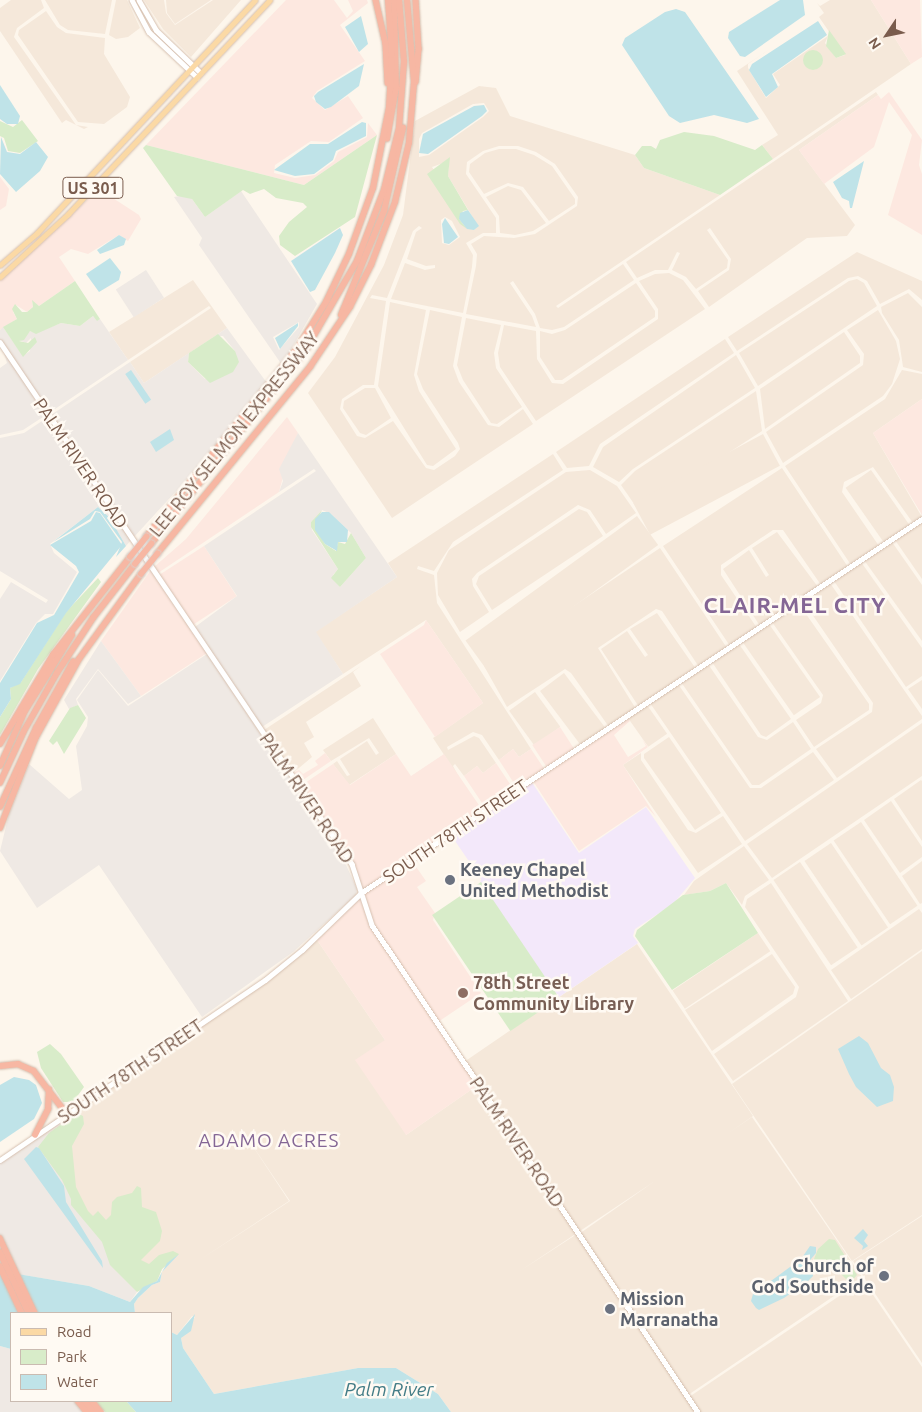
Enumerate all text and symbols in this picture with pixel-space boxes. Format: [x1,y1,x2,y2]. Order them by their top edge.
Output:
north arrow [862,10,912,60]
text: N [865,35,884,52]
road number: US 301 [62,174,124,202]
street label: LEE ROY SELMON EXPRESSWAY [145,327,323,541]
street label: PALM RIVER ROAD [29,394,133,532]
district label: CLAIR-MEL CITY [702,592,888,618]
street label: PALM RIVER ROAD [255,729,359,867]
street label: SOUTH 78TH STREET [378,774,532,888]
place label: Keeney Chapel United Methodist [460,859,609,902]
marker: Keeney Chapel United Methodist [444,874,456,886]
place label: 78th Street Community Library [473,972,634,1014]
marker: 78th Street Community Library [457,987,469,999]
street label: SOUTH 78TH STREET [53,1014,207,1128]
street label: PALM RIVER ROAD [465,1073,569,1211]
district label: ADAMO ACRES [197,1130,341,1152]
place label: Church of God Southside [751,1255,874,1298]
marker: Church of God Southside [878,1270,890,1282]
place label: Mission Marranatha [620,1288,719,1330]
marker: Mission Marranatha [604,1303,616,1315]
legend [10,1312,172,1402]
text: Road [57,1323,92,1340]
text: Park [57,1348,87,1365]
text: Water [57,1373,98,1390]
water label: Palm River [344,1379,434,1401]

